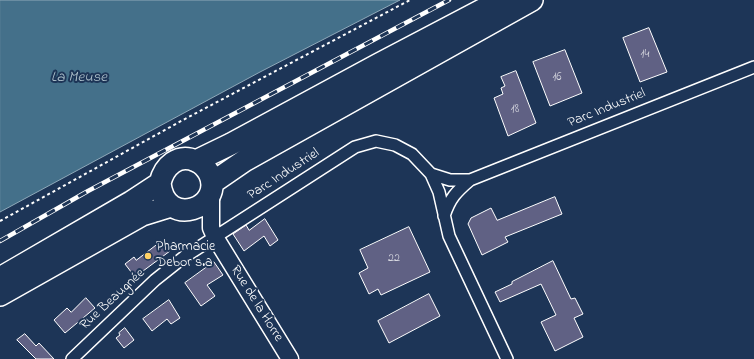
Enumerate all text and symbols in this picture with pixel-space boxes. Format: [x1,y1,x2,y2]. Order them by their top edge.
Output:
house number: 14 [641,48,649,62]
water label: La Meuse [51,70,107,88]
house number: 16 [552,71,562,85]
street label: Parc Industriel [566,86,648,132]
house number: 18 [511,103,519,117]
street label: Parc Industriel [245,146,323,204]
place label: Pharmacie Debor s.a [156,240,215,272]
marker: Pharmacie Debor s.a [143,251,153,261]
house number: 22 [388,252,400,266]
street label: Rue de la Horre [226,263,286,345]
street label: Rue Beaugnée [77,266,149,334]

